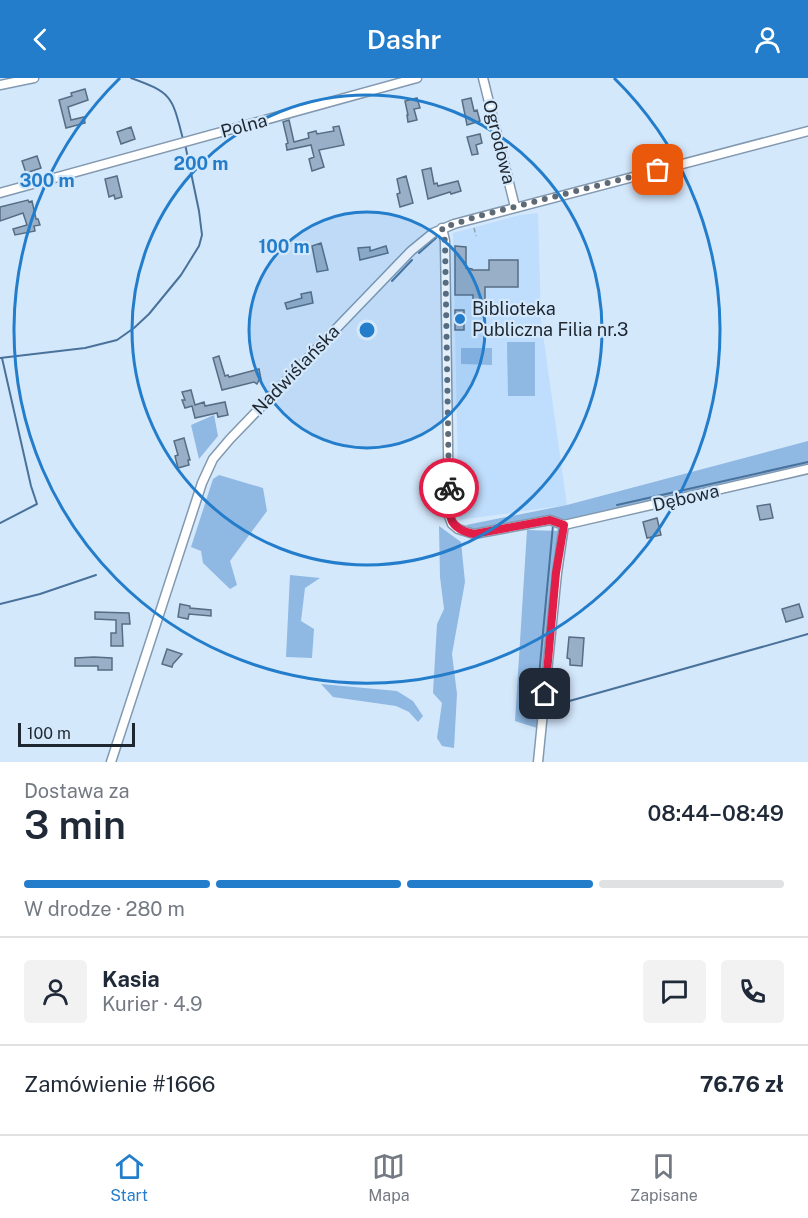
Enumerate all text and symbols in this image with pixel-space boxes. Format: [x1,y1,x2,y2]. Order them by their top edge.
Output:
icon: back [24,23,57,56]
text: Dashr [367,23,441,55]
icon: person [751,23,784,56]
street label: Ogrodowa [479,98,520,186]
street label: Polna [218,109,269,142]
pin [632,144,683,195]
text: 200 m [174,153,228,174]
icon: bag [641,153,674,186]
text: 300 m [19,170,75,191]
text: 100 m [258,236,310,257]
place label: Biblioteka Publiczna Filia nr.3 [472,298,628,340]
marker: Biblioteka Publiczna Filia nr.3 [453,312,467,326]
centre of rings [357,320,377,340]
street label: Nadwiślańska [248,321,344,419]
courier [419,458,479,518]
icon: bike [433,472,466,505]
street label: Dębowa [651,480,721,515]
pin [519,668,570,719]
icon: home [528,677,561,710]
scale bar [18,720,135,748]
text: 100 m [27,724,71,743]
text: Dostawa za [24,779,130,803]
text: 08:44–08:49 [647,800,784,826]
text: 3 min [24,802,126,848]
text: W drodze · 280 m [24,897,185,921]
button: person [24,960,87,1023]
button: chat [643,960,706,1023]
button: phone [721,960,784,1023]
text: Kasia [102,966,160,992]
text: Kurier · 4.9 [102,992,202,1016]
text: Zamówienie #1666 [24,1071,216,1097]
text: 76.76 zł [700,1071,784,1097]
tab: Start [110,1150,148,1205]
tab: Mapa [368,1150,409,1205]
tab: Zapisane [630,1150,698,1205]

